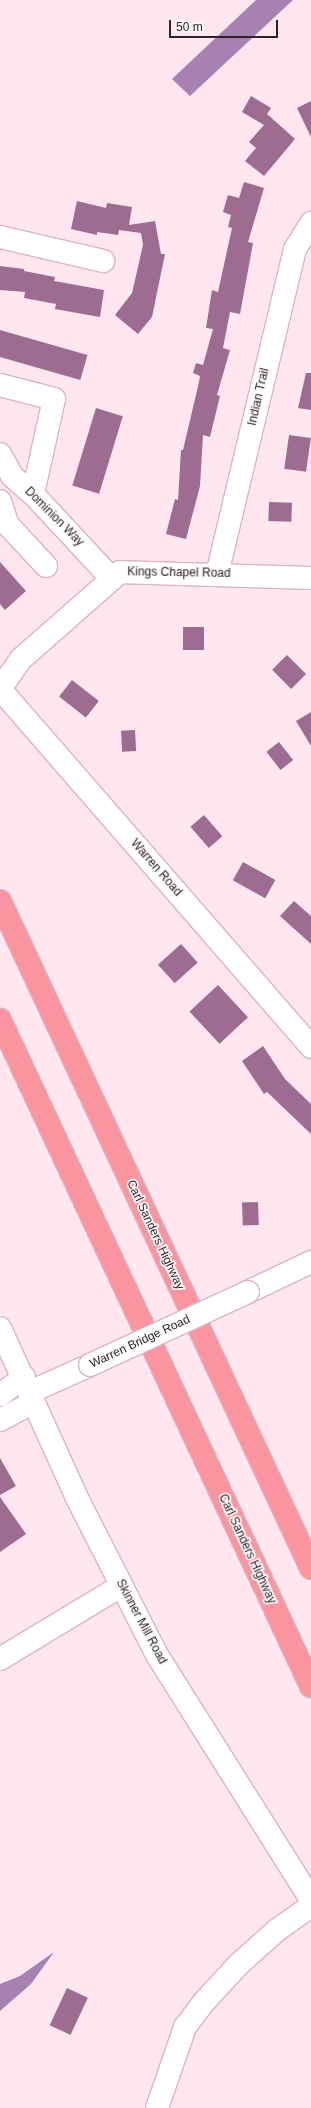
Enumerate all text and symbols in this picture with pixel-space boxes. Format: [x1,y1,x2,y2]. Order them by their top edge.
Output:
scale bar [171,12,280,38]
text: 50 m [176,20,203,34]
street label: Indian Trail [245,367,273,427]
street label: Dominion Way [21,484,87,550]
street label: Kings Chapel Road [127,565,231,581]
street label: Warren Road [127,837,185,899]
street label: Carl Sanders Highway [123,1178,187,1292]
street label: Warren Bridge Road [88,1312,192,1372]
street label: Carl Sanders Highway [215,1492,279,1606]
street label: Skinner Mill Road [113,1577,169,1667]

